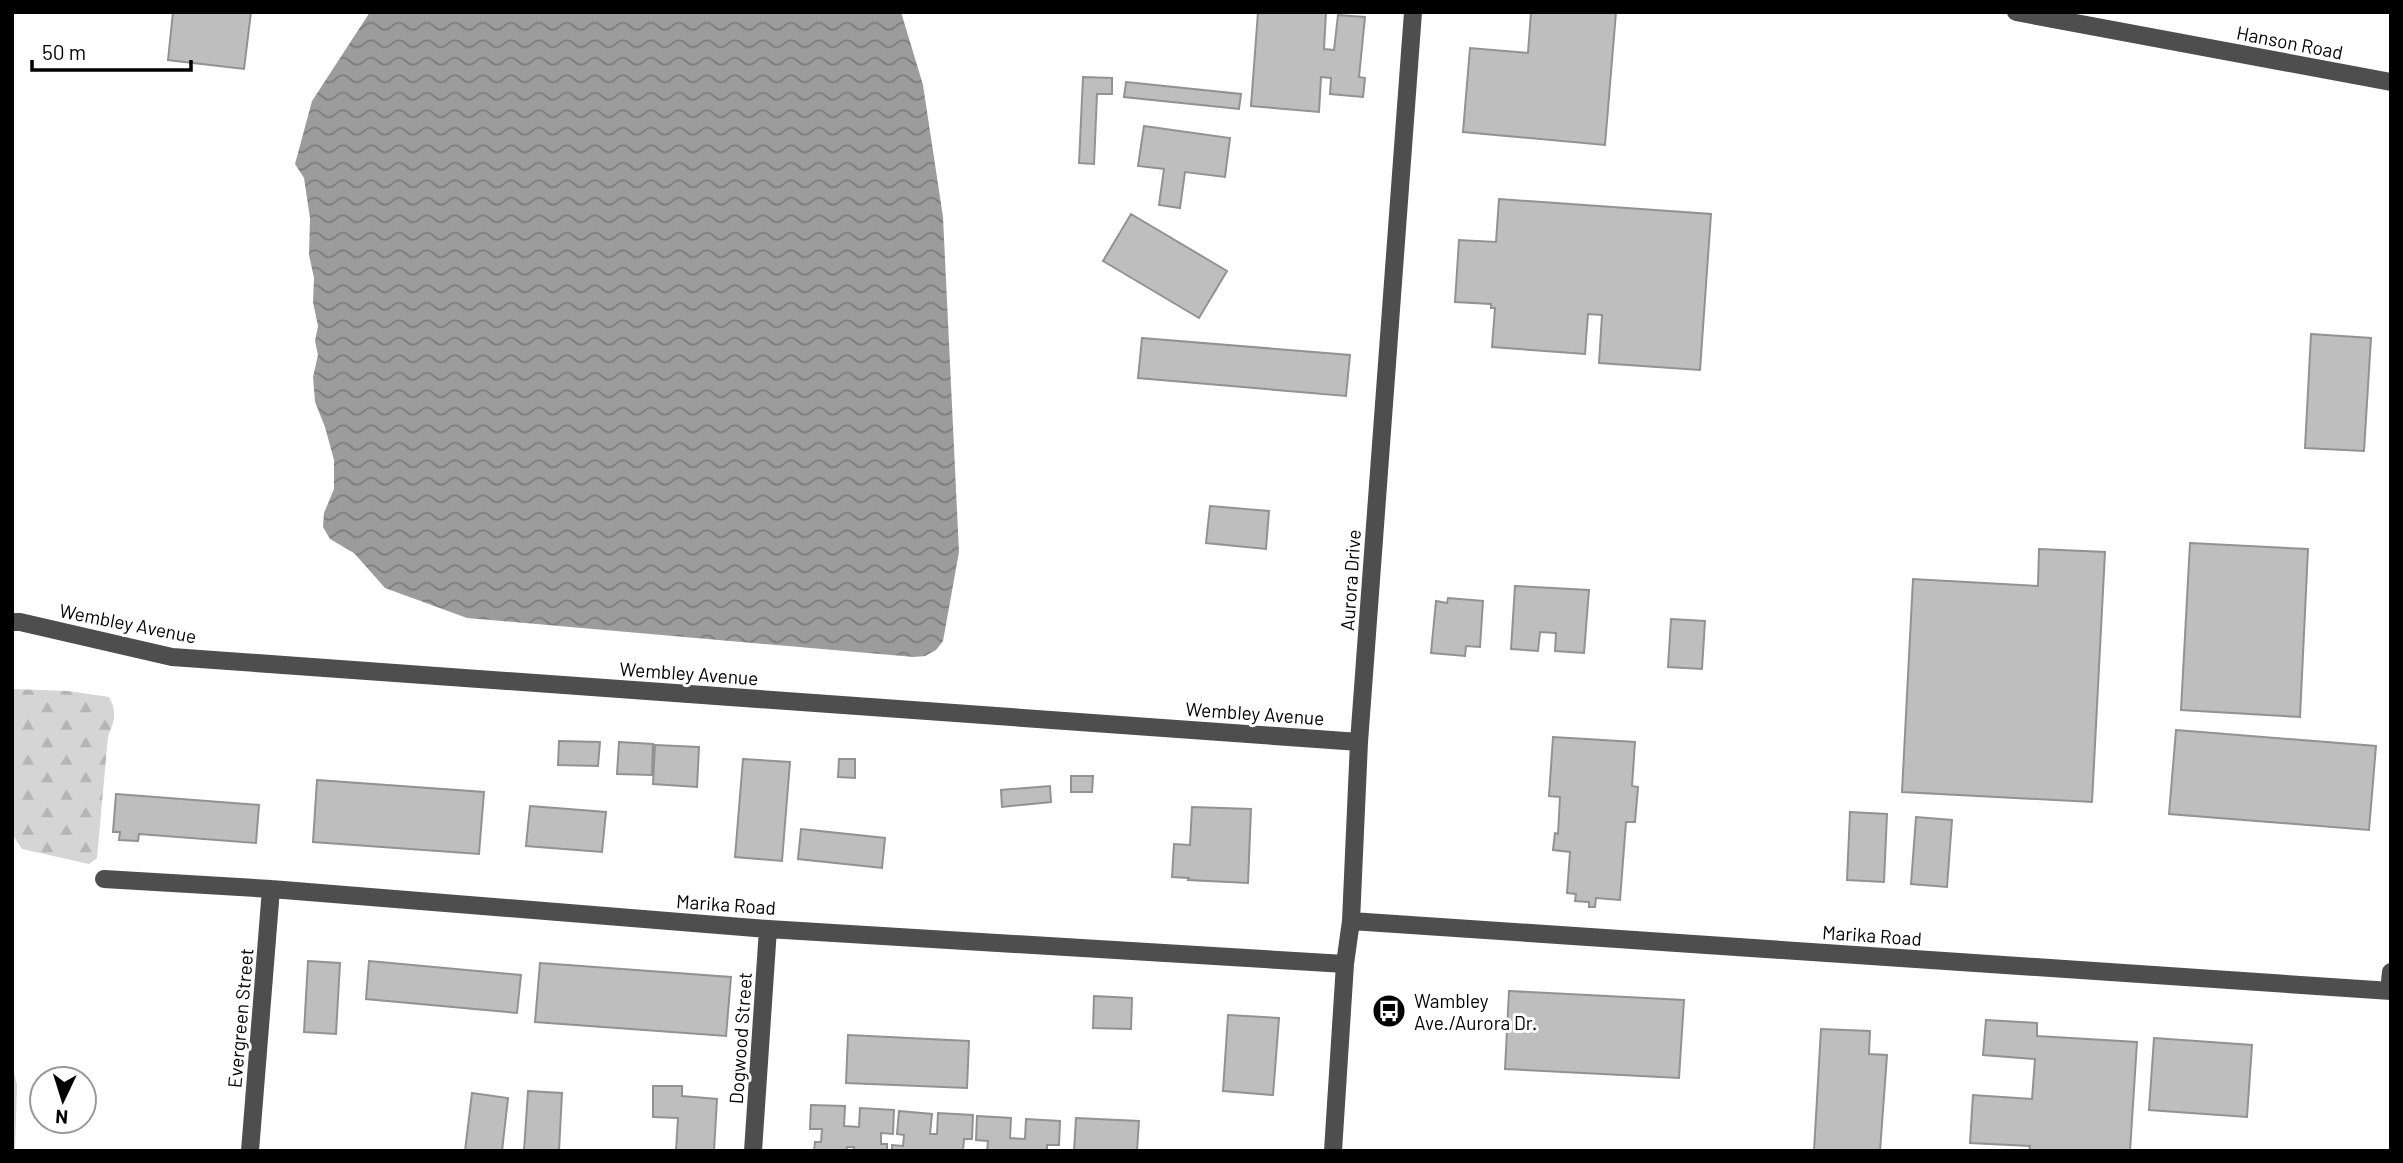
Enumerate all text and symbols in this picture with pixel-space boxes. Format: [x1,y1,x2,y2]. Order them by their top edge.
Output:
street label: Hanson Road [2235,20,2345,64]
scale bar [32,28,191,72]
text: 50 m [42,39,86,64]
street label: Aurora Drive [1335,529,1365,631]
street label: Wembley Avenue [58,598,198,648]
street label: Wembley Avenue [619,657,759,689]
street label: Wembley Avenue [1185,697,1325,729]
street label: Marika Road [675,889,777,919]
street label: Marika Road [1821,920,1923,950]
street label: Evergreen Street [222,947,258,1089]
street label: Dogwood Street [724,971,756,1105]
place label: Wambley Ave./Aurora Dr. [1414,989,1537,1034]
bus stop icon: Wambley Ave./Aurora Dr. [1370,992,1408,1030]
north arrow [28,1065,98,1135]
text: N [55,1106,69,1129]

